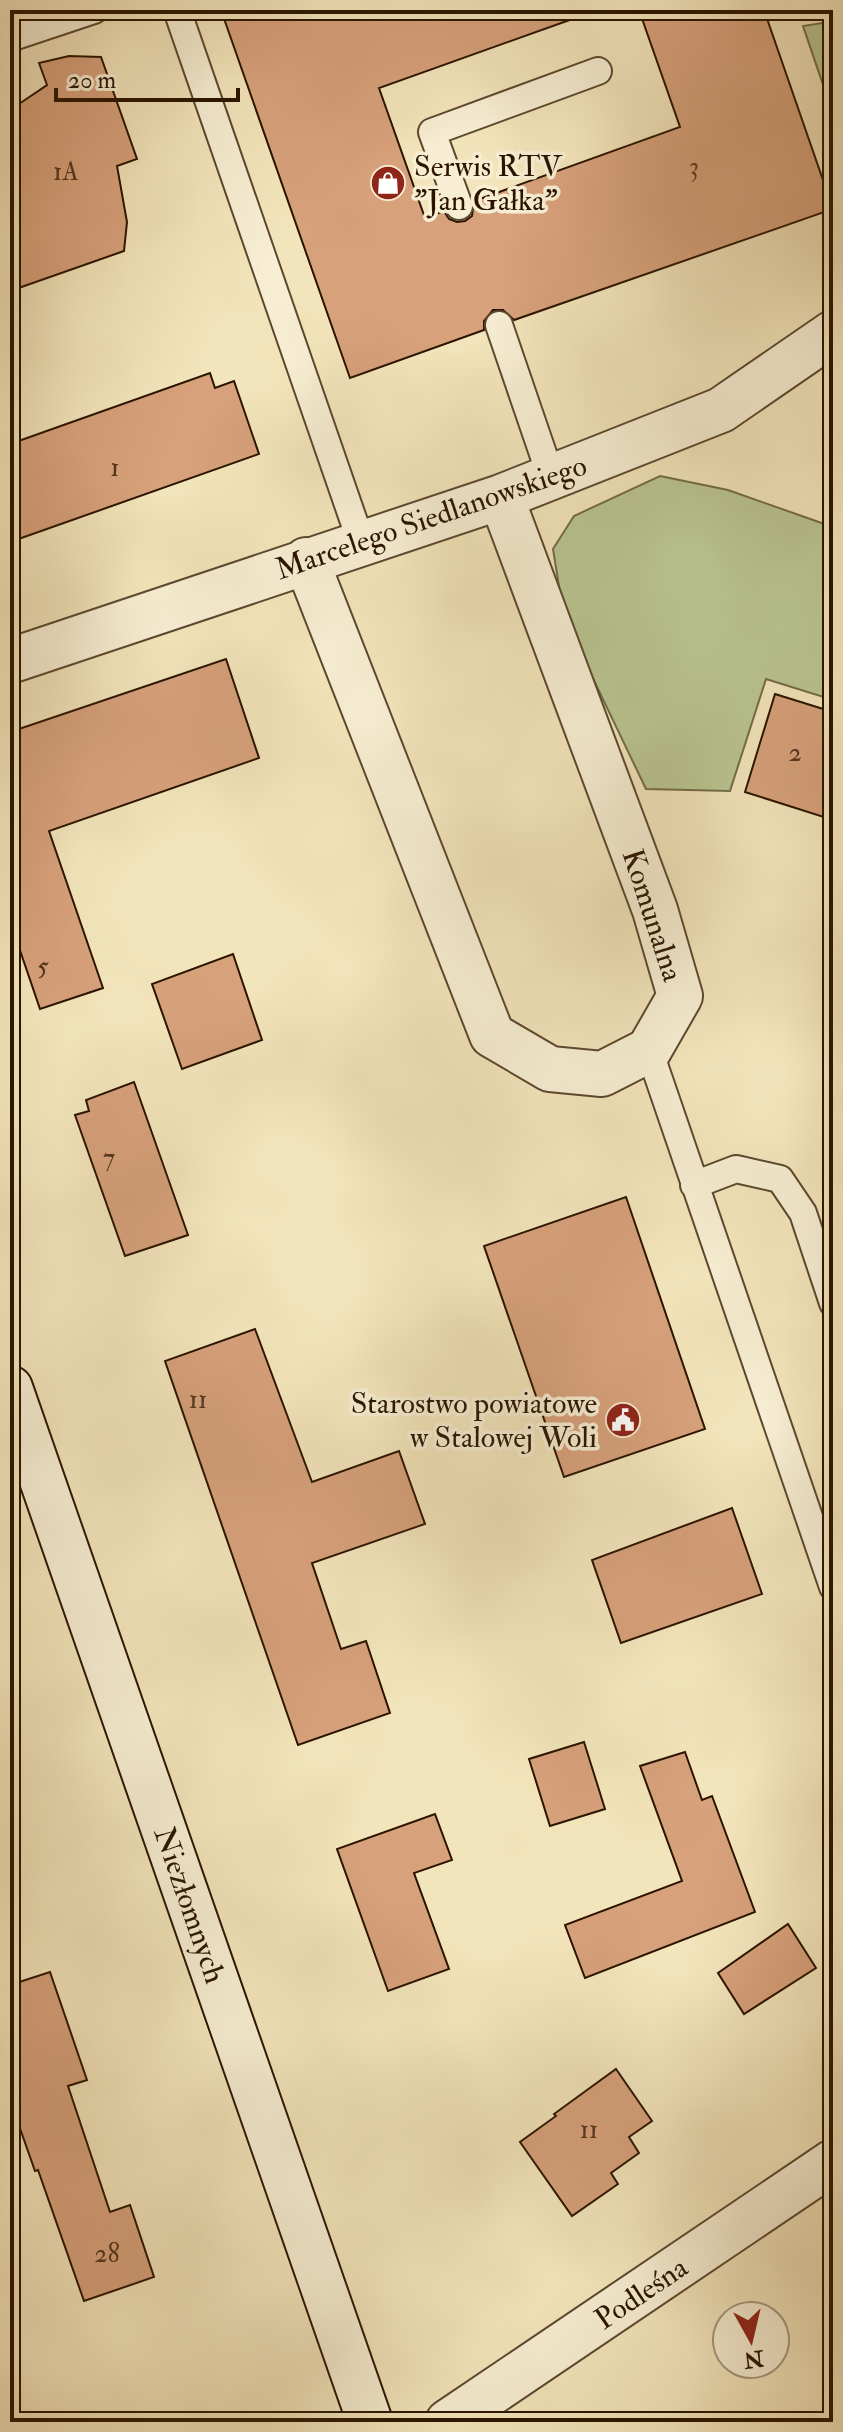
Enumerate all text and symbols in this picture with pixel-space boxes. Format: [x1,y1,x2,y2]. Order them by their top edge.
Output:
scale bar [56,52,238,102]
text: 20 m [68,65,117,96]
place label: Serwis RTV "Jan Gałka" [414,148,564,219]
house number: 3 [689,151,699,183]
house number: 1A [53,156,79,188]
shop icon: Serwis RTV "Jan Gałka" [369,164,407,202]
street label: Marcelego Siedlanowskiego [271,447,592,588]
house number: 1 [110,452,120,484]
house number: 2 [788,737,802,769]
street label: Komunalna [614,844,691,987]
house number: 5 [37,951,49,983]
house number: 7 [103,1142,115,1174]
house number: 11 [189,1384,207,1416]
place label: Starostwo powiatowe w Stalowej Woli [351,1385,597,1456]
public building icon: Starostwo powiatowe w Stalowej Woli [604,1401,642,1439]
street label: Niezłomnych [146,1822,234,1988]
house number: 11 [580,2114,598,2146]
house number: 28 [94,2238,120,2270]
street label: Podleśna [588,2249,695,2338]
north arrow [711,2300,791,2380]
text: N [742,2343,766,2374]

